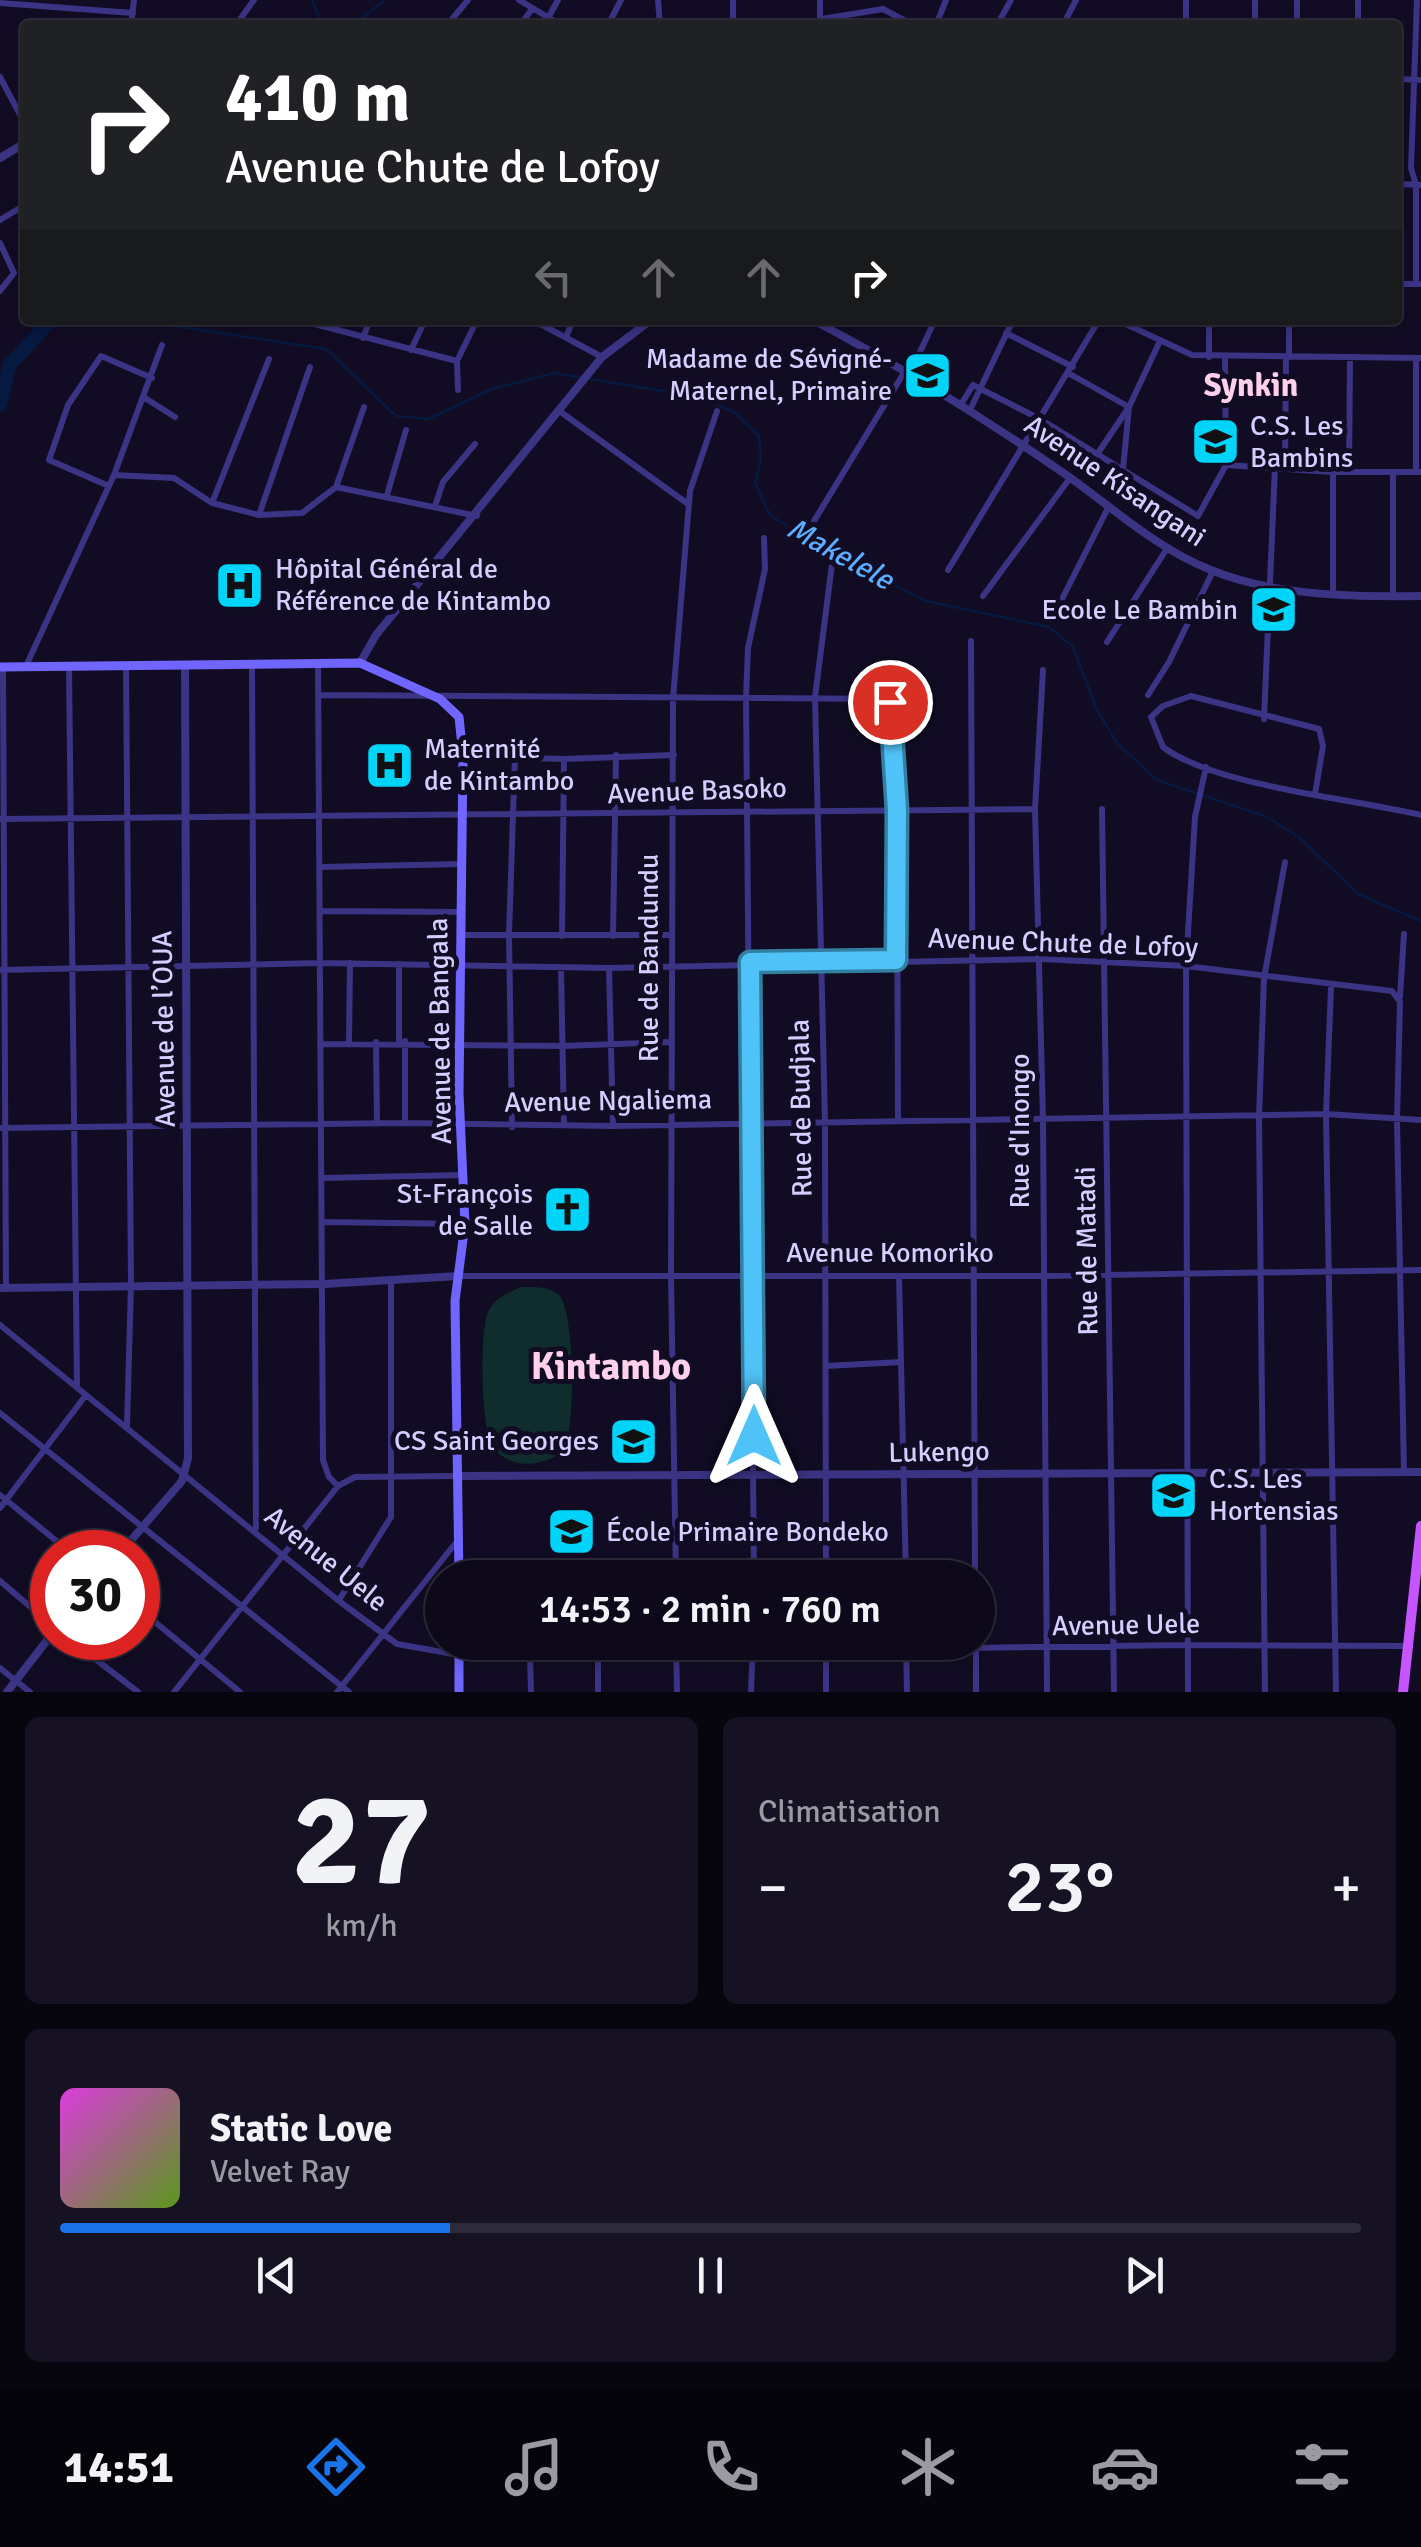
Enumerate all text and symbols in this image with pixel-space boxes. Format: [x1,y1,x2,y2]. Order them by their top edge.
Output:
text: 410 m [225,54,410,140]
icon: right [60,60,190,190]
text: Avenue Chute de Lofoy [225,140,660,195]
icon: left [526,250,581,305]
icon: ahead [631,250,686,305]
icon: ahead [736,250,791,305]
icon: right [841,250,896,305]
place label: Madame de Sévigné- Maternel, Primaire [646,342,892,408]
school or university icon: Madame de Sévigné- Maternel, Primaire [901,349,953,401]
district label: Synkin [1204,366,1298,405]
street label: Avenue Kisangani [1018,408,1212,554]
place label: C.S. Les Bambins [1250,409,1353,475]
school or university icon: C.S. Les Bambins [1189,416,1241,468]
water label: Makelele [780,510,901,599]
place label: Hôpital Général de Référence de Kintambo [275,552,551,618]
hospital icon: Hôpital Général de Référence de Kintambo [214,559,266,611]
school or university icon: Ecole Le Bambin [1247,584,1299,636]
place label: Ecole Le Bambin [1042,593,1238,627]
pin [848,660,933,745]
icon: arrive [863,675,918,730]
place label: Maternité de Kintambo [424,732,574,798]
hospital icon: Maternité de Kintambo [363,739,415,791]
street label: Avenue Basoko [607,771,787,811]
street label: Rue de Bandundu [632,854,666,1062]
street label: Avenue de Bangala [421,917,459,1145]
street label: Avenue Chute de Lofoy [927,921,1199,965]
street label: Avenue de l’OUA [145,930,183,1128]
street label: Rue de Budjala [782,1019,820,1197]
street label: Rue d'Inongo [1003,1054,1037,1208]
street label: Avenue Ngaliema [504,1082,712,1120]
street label: Rue de Matadi [1069,1166,1105,1336]
place label: St-François de Salle [397,1177,533,1243]
church icon: St-François de Salle [542,1184,594,1236]
street label: Avenue Komoriko [786,1236,994,1270]
district label: Kintambo [531,1343,691,1390]
position arrow [702,1384,806,1488]
school or university icon: CS Saint Georges [608,1415,660,1467]
place label: CS Saint Georges [394,1424,599,1458]
street label: Lukengo [888,1434,990,1470]
place label: C.S. Les Hortensias [1209,1462,1339,1528]
school or university icon: C.S. Les Hortensias [1148,1469,1200,1521]
street label: Avenue Uele [258,1499,394,1619]
school or university icon: École Primaire Bondeko [545,1506,597,1558]
place label: École Primaire Bondeko [606,1515,889,1549]
speed limit sign: 30 [30,1530,160,1660]
text: 14:53 · 2 min · 760 m [539,1586,881,1633]
street label: Avenue Uele [1051,1607,1201,1643]
text: 27 [291,1761,432,1921]
text: Climatisation [758,1792,941,1831]
text: 23° [1005,1840,1114,1933]
text: − [758,1854,788,1922]
text: + [1331,1854,1361,1922]
text: km/h [325,1906,398,1945]
text: Static Love [210,2105,392,2152]
text: Velvet Ray [210,2152,350,2191]
icon: previous [249,2248,304,2303]
icon: pause [683,2248,738,2303]
icon: next [1117,2248,1172,2303]
icon: directions [301,2432,371,2502]
icon: music [499,2432,569,2502]
icon: phone [696,2432,766,2502]
icon: climate [893,2432,963,2502]
icon: car [1090,2432,1160,2502]
icon: filters [1287,2432,1357,2502]
text: 14:51 [64,2440,174,2495]

